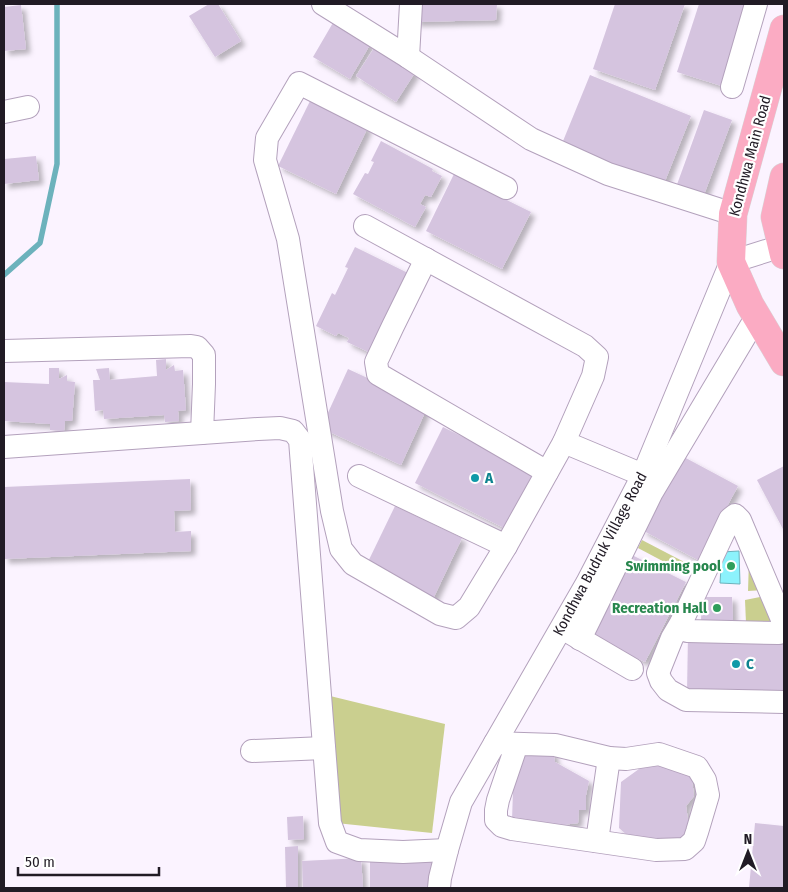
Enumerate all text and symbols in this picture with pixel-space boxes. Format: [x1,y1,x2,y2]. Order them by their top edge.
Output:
street label: Kondhwa Main Road [725,94,775,218]
place label: A [484,469,494,487]
street label: Kondhwa Budruk Village Road [549,469,651,639]
marker: A [469,472,481,484]
place label: Swimming pool [626,557,722,575]
marker: Swimming pool [725,560,737,572]
place label: Recreation Hall [612,599,708,617]
marker: Recreation Hall [711,602,723,614]
place label: C [746,655,754,673]
marker: C [730,658,742,670]
north arrow [723,827,773,877]
text: N [744,831,752,848]
scale bar [18,844,159,876]
text: 50 m [25,853,55,871]

